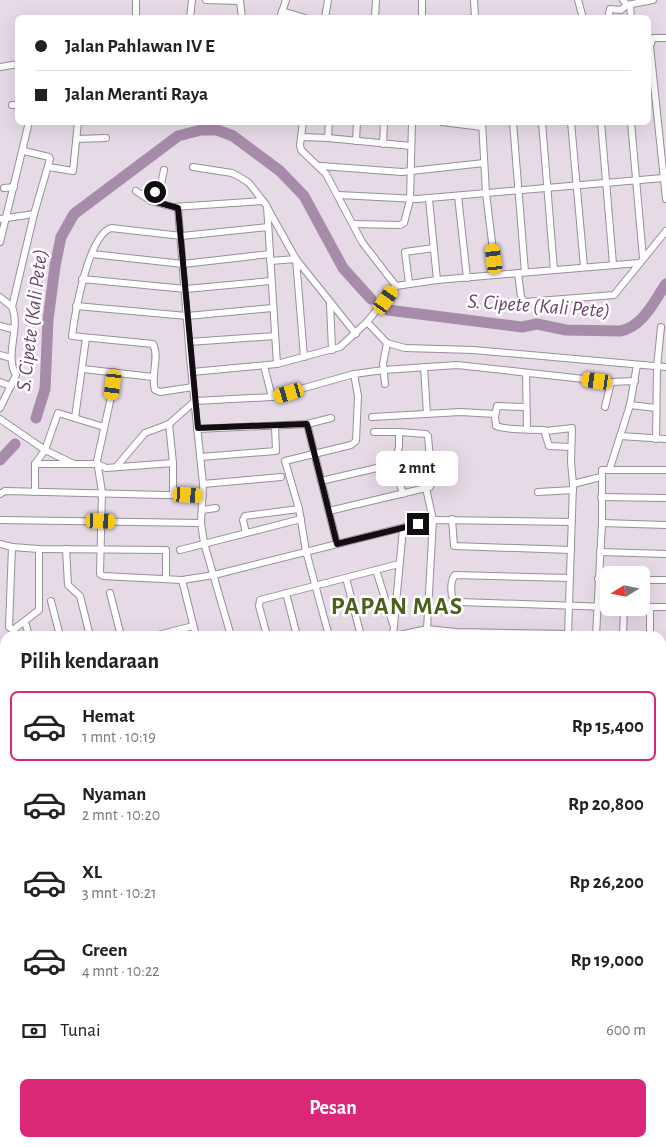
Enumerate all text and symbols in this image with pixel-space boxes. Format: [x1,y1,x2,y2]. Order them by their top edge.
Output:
text: Jalan Pahlawan IV E [65,37,215,56]
text: Jalan Meranti Raya [65,85,208,104]
route start [144,181,166,203]
car [484,243,503,275]
water label: S. Cipete (Kali Pete) [13,248,52,392]
car [371,283,400,317]
water label: S. Cipete (Kali Pete) [467,291,611,322]
car [103,369,122,401]
car [581,371,612,391]
car [272,382,305,404]
callout: 2 mnt [377,452,459,486]
text: 2 mnt [399,460,435,476]
car [172,487,203,503]
car [85,513,116,529]
route end [407,513,429,535]
north arrow [600,566,650,616]
map controls [600,566,650,616]
district label: PAPAN MAS [331,594,463,619]
text: Pilih kendaraan [20,650,159,672]
icon: car [22,704,67,749]
text: Hemat [82,707,135,726]
text: Rp 15,400 [572,717,644,736]
text: 1 mnt · 10:19 [82,729,156,745]
icon: car [22,782,67,827]
text: Nyaman [82,785,146,804]
text: Rp 20,800 [568,795,644,814]
text: 2 mnt · 10:20 [82,807,160,823]
icon: car [22,860,67,905]
text: XL [82,863,102,882]
text: Rp 26,200 [569,873,644,892]
text: 3 mnt · 10:21 [82,885,157,901]
icon: car [22,938,67,983]
text: Green [82,941,128,960]
text: Rp 19,000 [570,951,644,970]
text: 4 mnt · 10:22 [82,963,159,979]
icon: cash [20,1017,48,1045]
text: Tunai [60,1021,101,1040]
text: 600 m [606,1022,646,1038]
button: Pesan [20,1079,646,1137]

